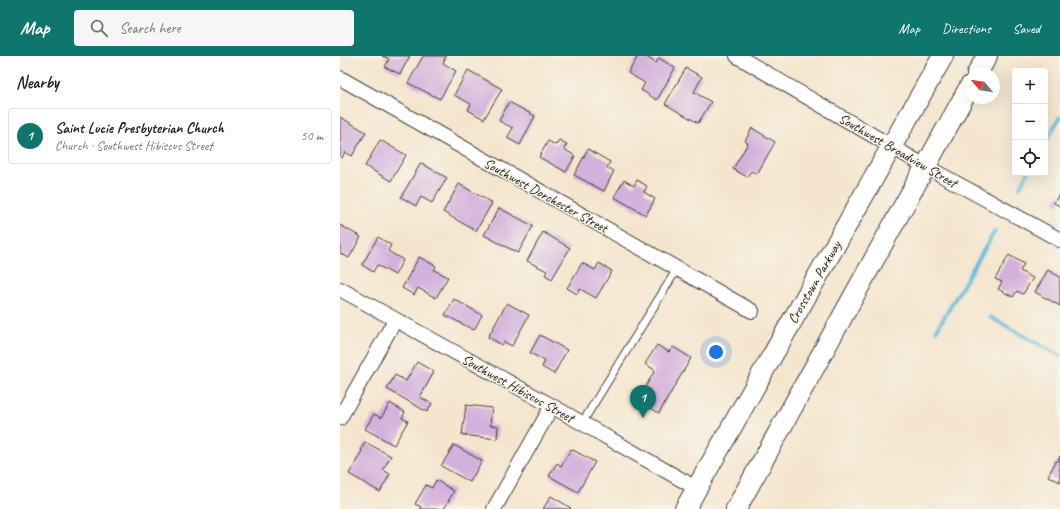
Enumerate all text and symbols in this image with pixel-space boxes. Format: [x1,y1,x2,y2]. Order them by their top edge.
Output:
search box [74,10,354,46]
text: Map [20,16,50,40]
icon: search [88,17,110,39]
text: Search here [120,19,181,38]
text: Map [899,20,920,37]
text: Directions [942,20,991,37]
text: Saved [1013,20,1040,37]
north arrow [964,68,1000,104]
map controls [1012,68,1048,176]
button: + [1012,68,1048,104]
text: Nearby [16,72,59,93]
button: − [1012,104,1048,140]
street label: Southwest Broadview Street [836,110,962,192]
text: Saint Lucie Presbyterian Church [55,119,224,138]
text: 1 [27,128,33,144]
text: 50 m [301,128,323,144]
text: Church · Southwest Hibiscus Street [55,138,213,154]
button: locate [1012,140,1048,176]
street label: Southwest Dorchester Street [481,154,612,237]
street label: Crosstown Parkway [784,237,845,326]
your location [706,342,726,362]
street label: Southwest Hibiscus Street [459,351,579,427]
pin: 1 [630,385,656,418]

